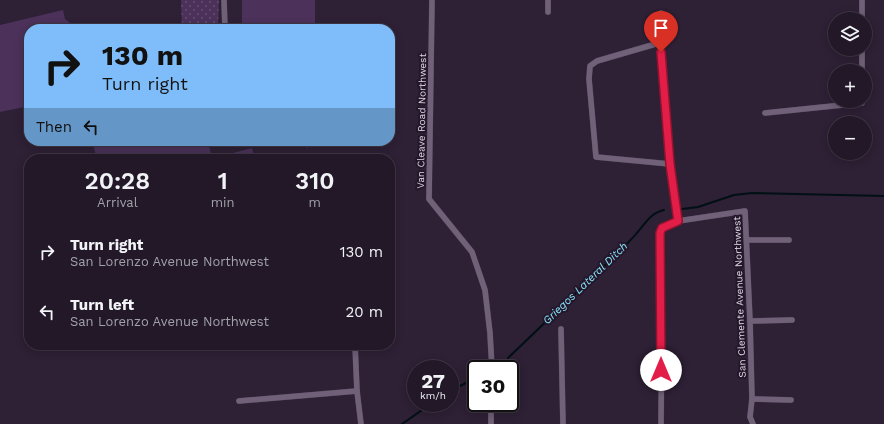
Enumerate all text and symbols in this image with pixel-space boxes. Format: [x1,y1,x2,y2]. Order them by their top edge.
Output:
pin [644,11,678,52]
map controls [828,12,872,160]
button: layers [828,12,872,56]
icon: arrive [650,17,672,39]
text: 130 m [102,39,183,72]
icon: right [36,40,88,92]
street label: Van Cleave Road Northwest [415,52,428,189]
button: + [828,64,872,108]
text: Turn right [102,73,188,94]
icon: left [80,116,102,138]
button: − [828,116,872,160]
text: Then [36,118,72,136]
text: 20:28 [84,167,150,195]
text: 1 [218,167,228,195]
text: 310 [295,167,335,195]
text: Arrival [97,195,138,210]
text: min [211,195,235,210]
text: m [309,195,321,210]
street label: San Clemente Avenue Northwest [731,215,748,378]
text: Turn right [70,236,143,254]
water label: Griegos Lateral Ditch [540,240,630,327]
icon: right [36,241,58,263]
text: 130 m [340,243,383,261]
text: San Lorenzo Avenue Northwest [70,254,269,269]
text: Turn left [70,296,134,314]
icon: left [36,301,58,323]
text: 20 m [346,303,383,321]
text: San Lorenzo Avenue Northwest [70,314,269,329]
position arrow [640,349,682,391]
speed limit sign: 30 [467,360,519,412]
text: 27 [421,369,445,393]
text: km/h [420,390,446,401]

